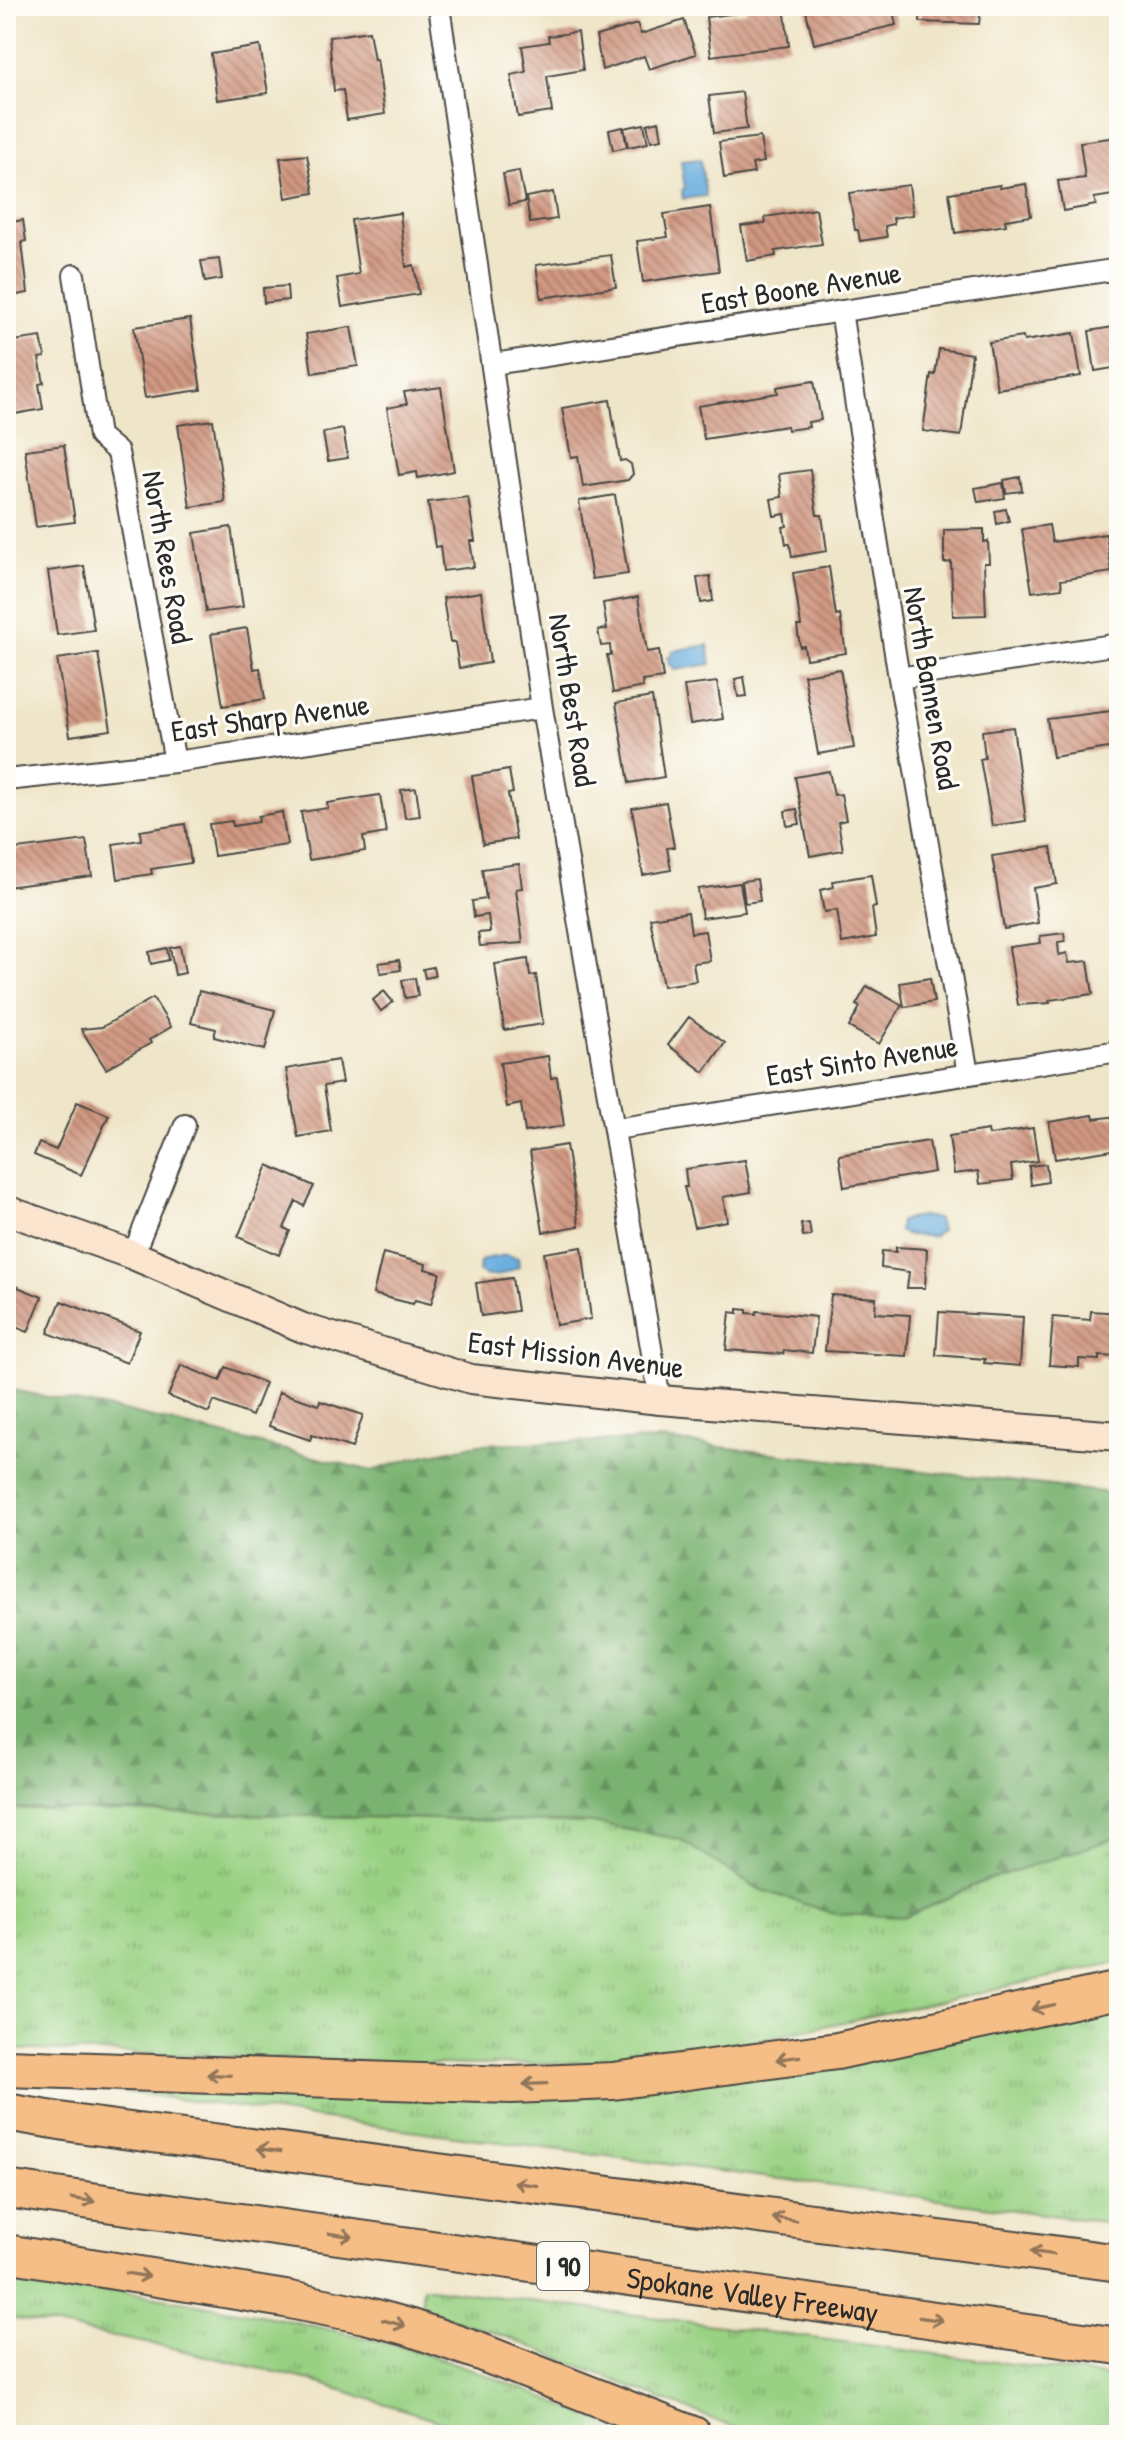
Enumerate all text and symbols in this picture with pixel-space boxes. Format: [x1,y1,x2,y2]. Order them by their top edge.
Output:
street label: East Boone Avenue [698,251,904,323]
street label: North Rees Road [133,468,203,647]
street label: North Bannen Road [894,584,970,793]
street label: North Best Road [540,611,606,790]
street label: East Sharp Avenue [169,683,372,751]
street label: East Sinto Avenue [763,1025,961,1095]
street label: East Mission Avenue [466,1321,686,1387]
one-way arrow [1030,2000,1056,2015]
one-way arrow [776,2051,801,2066]
one-way arrow [206,2068,233,2083]
one-way arrow [522,2076,549,2091]
one-way arrow [256,2142,282,2157]
one-way arrow [514,2176,539,2191]
one-way arrow [70,2193,95,2208]
one-way arrow [772,2211,797,2226]
one-way arrow [328,2228,353,2243]
road number: I 90 [537,2242,589,2290]
one-way arrow [1030,2245,1055,2260]
street label: Spokane Valley Freeway [624,2257,881,2332]
one-way arrow [125,2268,150,2283]
one-way arrow [918,2312,943,2327]
one-way arrow [380,2316,406,2331]

